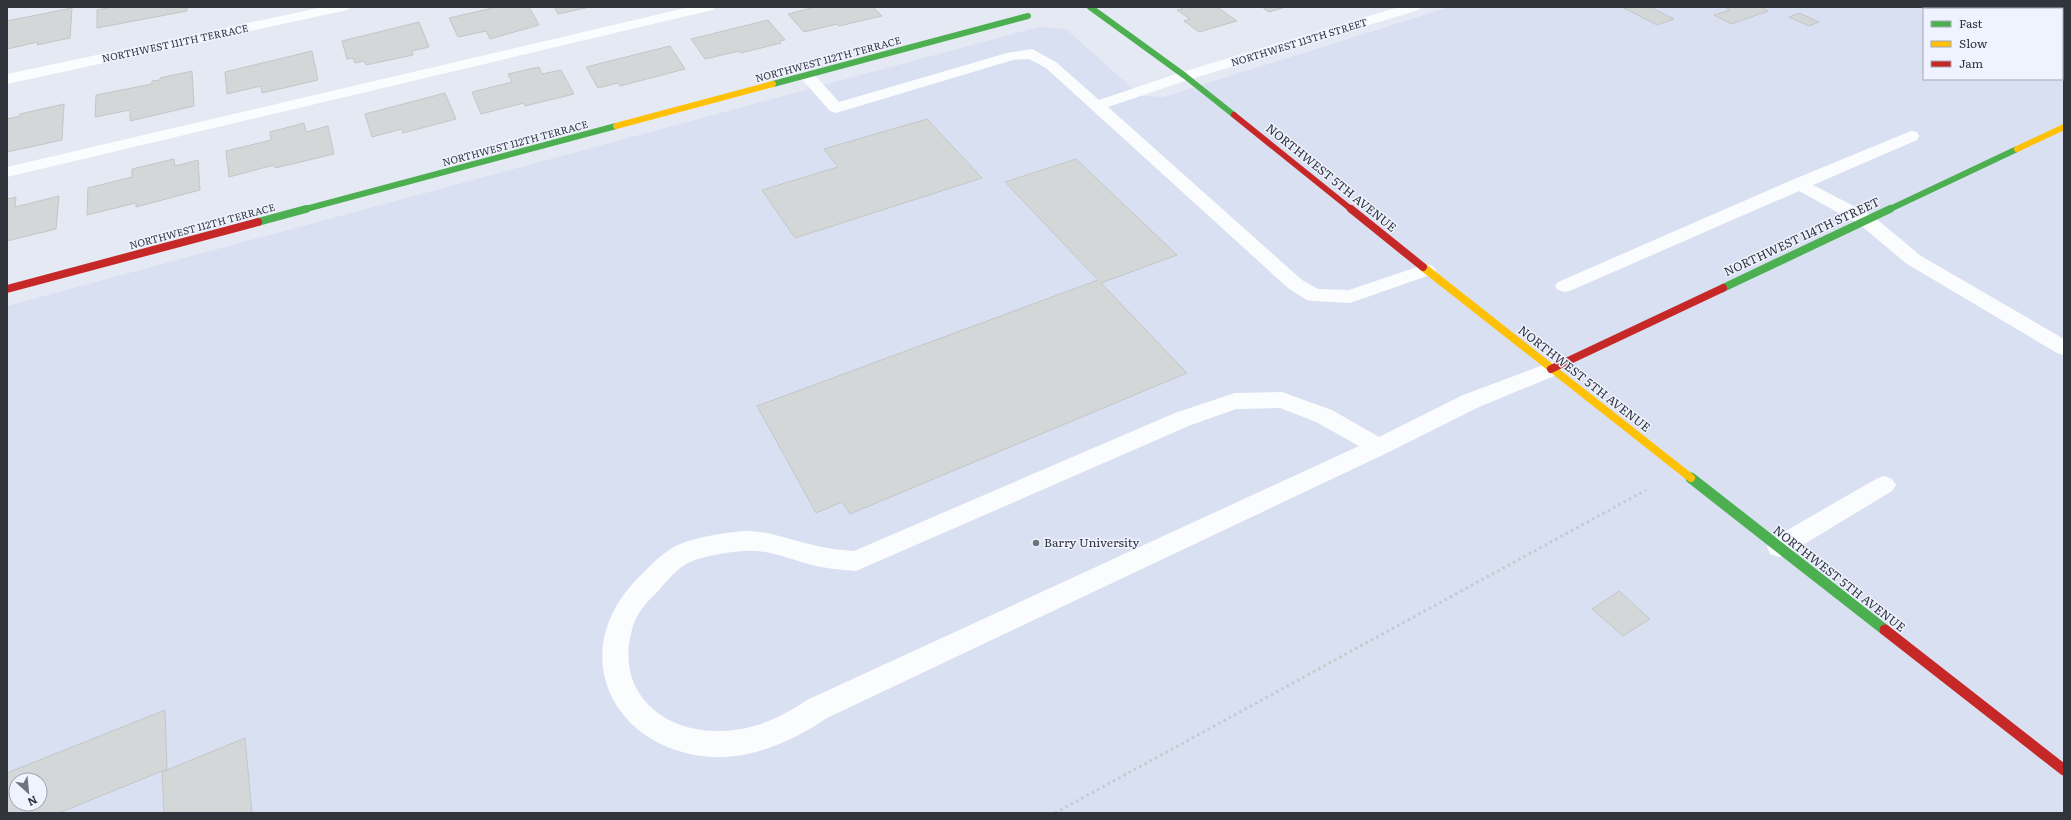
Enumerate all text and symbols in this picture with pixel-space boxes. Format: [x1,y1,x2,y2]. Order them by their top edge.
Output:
legend [1923,8,2063,80]
street label: NORTHWEST 113TH STREET [1229,14,1369,69]
text: Fast [1959,14,1983,32]
street label: NORTHWEST 111TH TERRACE [100,20,249,65]
street label: NORTHWEST 112TH TERRACE [753,32,902,85]
text: Slow [1959,34,1988,52]
text: Jam [1959,54,1984,72]
street label: NORTHWEST 112TH TERRACE [440,116,589,169]
street label: NORTHWEST 5TH AVENUE [1262,119,1401,236]
street label: NORTHWEST 114TH STREET [1721,192,1883,280]
street label: NORTHWEST 112TH TERRACE [127,199,276,252]
street label: NORTHWEST 5TH AVENUE [1515,321,1655,436]
street label: NORTHWEST 5TH AVENUE [1770,521,1910,636]
place label: Barry University [1044,533,1139,551]
marker: Barry University [1031,538,1041,548]
north arrow [8,772,48,812]
text: N [25,793,41,811]

